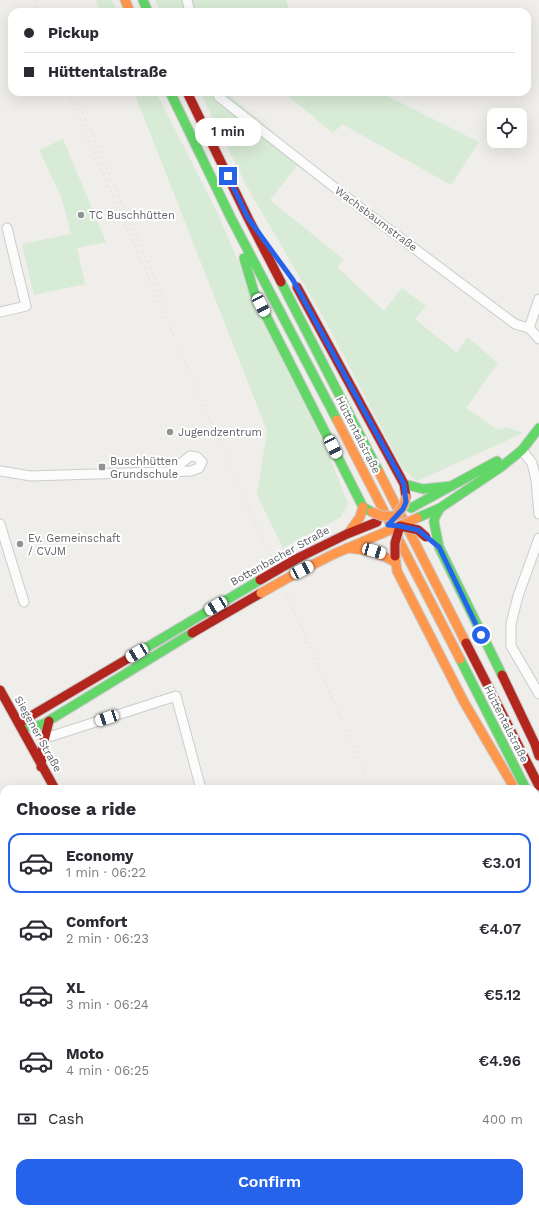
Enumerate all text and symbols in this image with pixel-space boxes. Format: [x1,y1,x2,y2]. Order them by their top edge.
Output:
text: Pickup [48,24,99,42]
text: Hüttentalstraße [48,63,167,81]
map controls [487,108,527,148]
button: locate [487,108,527,148]
callout: 1 min [195,118,261,146]
text: 1 min [211,124,245,139]
route end [219,167,237,185]
street label: Wachsbaumstraße [332,184,420,254]
place label: TC Buschhütten [89,209,175,222]
marker: TC Buschhütten [76,210,86,220]
car [250,292,272,318]
street label: Hüttentalstraße [333,394,383,476]
place label: Jugendzentrum [178,426,262,439]
marker: Jugendzentrum [165,427,175,437]
car [322,434,344,460]
place label: Buschhütten Grundschule [110,455,178,481]
marker: Buschhütten Grundschule [97,462,107,472]
street label: Bottenbacher Straße [228,523,332,589]
place label: Ev. Gemeinschaft / CVJM [28,532,121,558]
marker: Ev. Gemeinschaft / CVJM [15,539,25,549]
car [361,542,387,560]
car [289,559,315,581]
car [203,595,229,617]
route start [472,626,490,644]
car [124,642,150,664]
street label: Hüttentalstraße [481,683,531,765]
street label: Siegener Straße [12,694,64,774]
car [94,709,120,727]
text: Choose a ride [16,798,136,819]
icon: car [18,845,54,881]
text: Economy [66,847,133,865]
text: €3.01 [482,854,521,872]
text: 1 min · 06:22 [66,865,146,880]
icon: car [18,911,54,947]
text: Comfort [66,913,127,931]
text: €4.07 [479,920,521,938]
text: 2 min · 06:23 [66,931,149,946]
icon: car [18,977,54,1013]
text: XL [66,979,85,997]
text: €5.12 [484,986,521,1004]
text: 3 min · 06:24 [66,997,149,1012]
icon: car [18,1043,54,1079]
text: Moto [66,1045,104,1063]
text: €4.96 [478,1052,521,1070]
text: 4 min · 06:25 [66,1063,149,1078]
icon: cash [16,1108,38,1130]
text: Cash [48,1110,84,1128]
text: 400 m [482,1112,523,1127]
button: Confirm [16,1159,523,1205]

